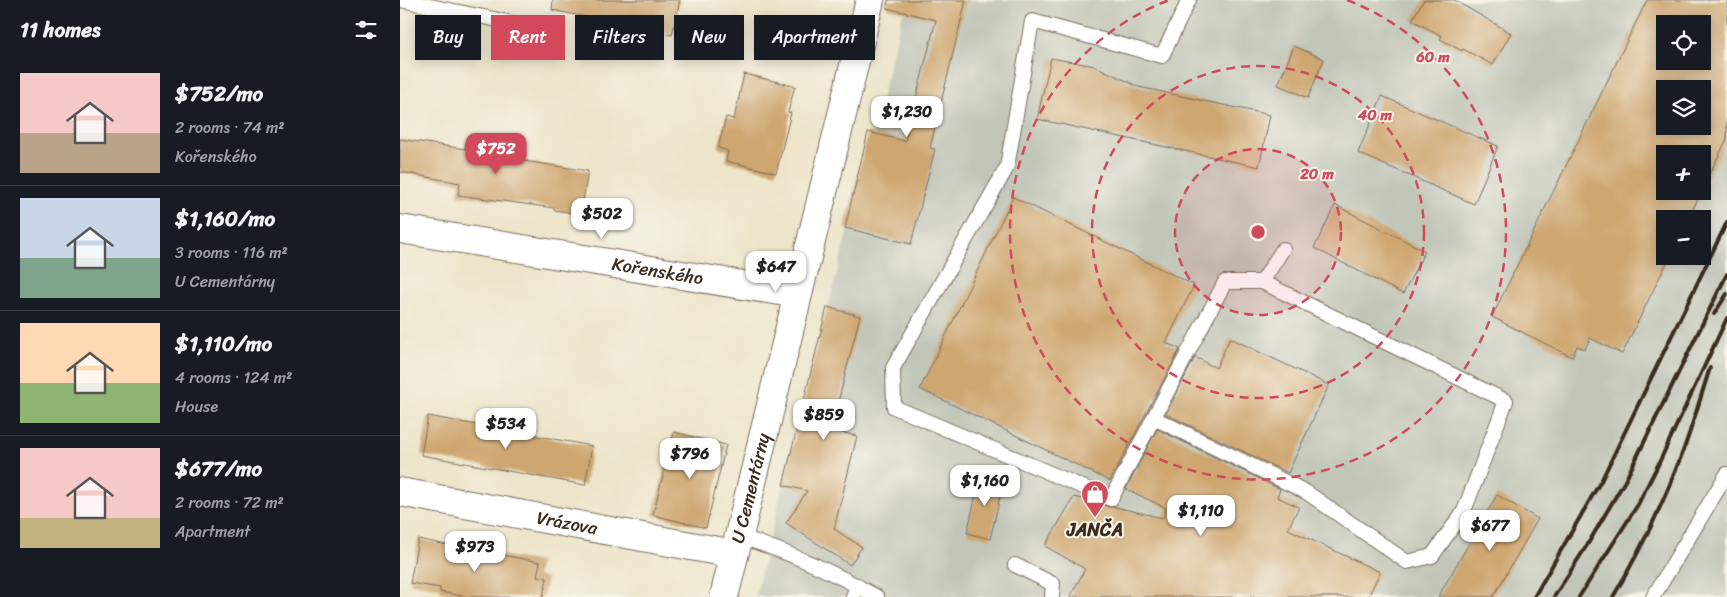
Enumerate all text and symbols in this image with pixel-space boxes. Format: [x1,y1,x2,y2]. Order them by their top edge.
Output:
text: 11 homes [20,11,101,49]
chip: Buy [415,15,481,60]
chip: Rent [491,15,565,60]
chip: Filters [575,15,664,60]
chip: New [674,15,744,60]
chip: Apartment [754,15,875,60]
map controls [1656,15,1711,265]
button: locate [1656,15,1711,70]
icon: filters [352,16,380,44]
text: 60 m [1415,44,1450,70]
text: $752/mo [175,75,263,113]
button: layers [1656,80,1711,135]
icon: home [60,93,120,153]
pin: $1,230 [866,96,948,138]
text: $1,230 [882,97,932,126]
text: 40 m [1357,102,1393,128]
text: 2 rooms · 74 m² [175,113,285,142]
pin: $752 [466,132,526,175]
text: $752 [477,134,515,163]
text: Kořenského [175,142,257,171]
button: + [1656,145,1711,200]
text: 20 m [1299,161,1334,187]
pin: $502 [572,198,632,240]
text: $502 [582,199,622,228]
text: $1,160/mo [175,200,275,238]
button: − [1656,210,1711,265]
icon: home [60,218,120,278]
centre of rings [1249,223,1267,241]
text: 3 rooms · 116 m² [175,238,288,267]
street label: Kořenského [610,248,706,294]
pin: $647 [746,250,806,293]
text: $647 [757,252,796,281]
text: U Cementárny [175,267,275,296]
text: $1,110/mo [175,325,272,363]
icon: home [60,343,120,403]
text: 4 rooms · 124 m² [175,363,292,392]
text: House [175,392,218,421]
pin: $859 [794,398,854,441]
text: $859 [804,400,844,429]
pin: $534 [476,408,536,450]
text: $534 [486,409,526,438]
street label: U Cementárny [722,429,780,547]
pin: $796 [660,438,720,480]
text: $796 [671,439,709,468]
text: $677/mo [175,450,262,488]
pin: $1,160 [944,464,1026,507]
text: $1,160 [961,466,1009,495]
icon: home [60,468,120,528]
shop icon: JANČA [1080,479,1110,518]
text: 2 rooms · 72 m² [175,488,284,517]
pin: $1,110 [1160,494,1242,537]
text: $1,110 [1178,496,1224,525]
street label: Vrázova [534,502,601,545]
pin: $677 [1460,510,1520,552]
text: $677 [1471,511,1509,540]
place label: JANČA [1066,514,1123,546]
text: Apartment [175,517,251,546]
pin: $973 [445,530,505,573]
text: $973 [456,532,494,561]

